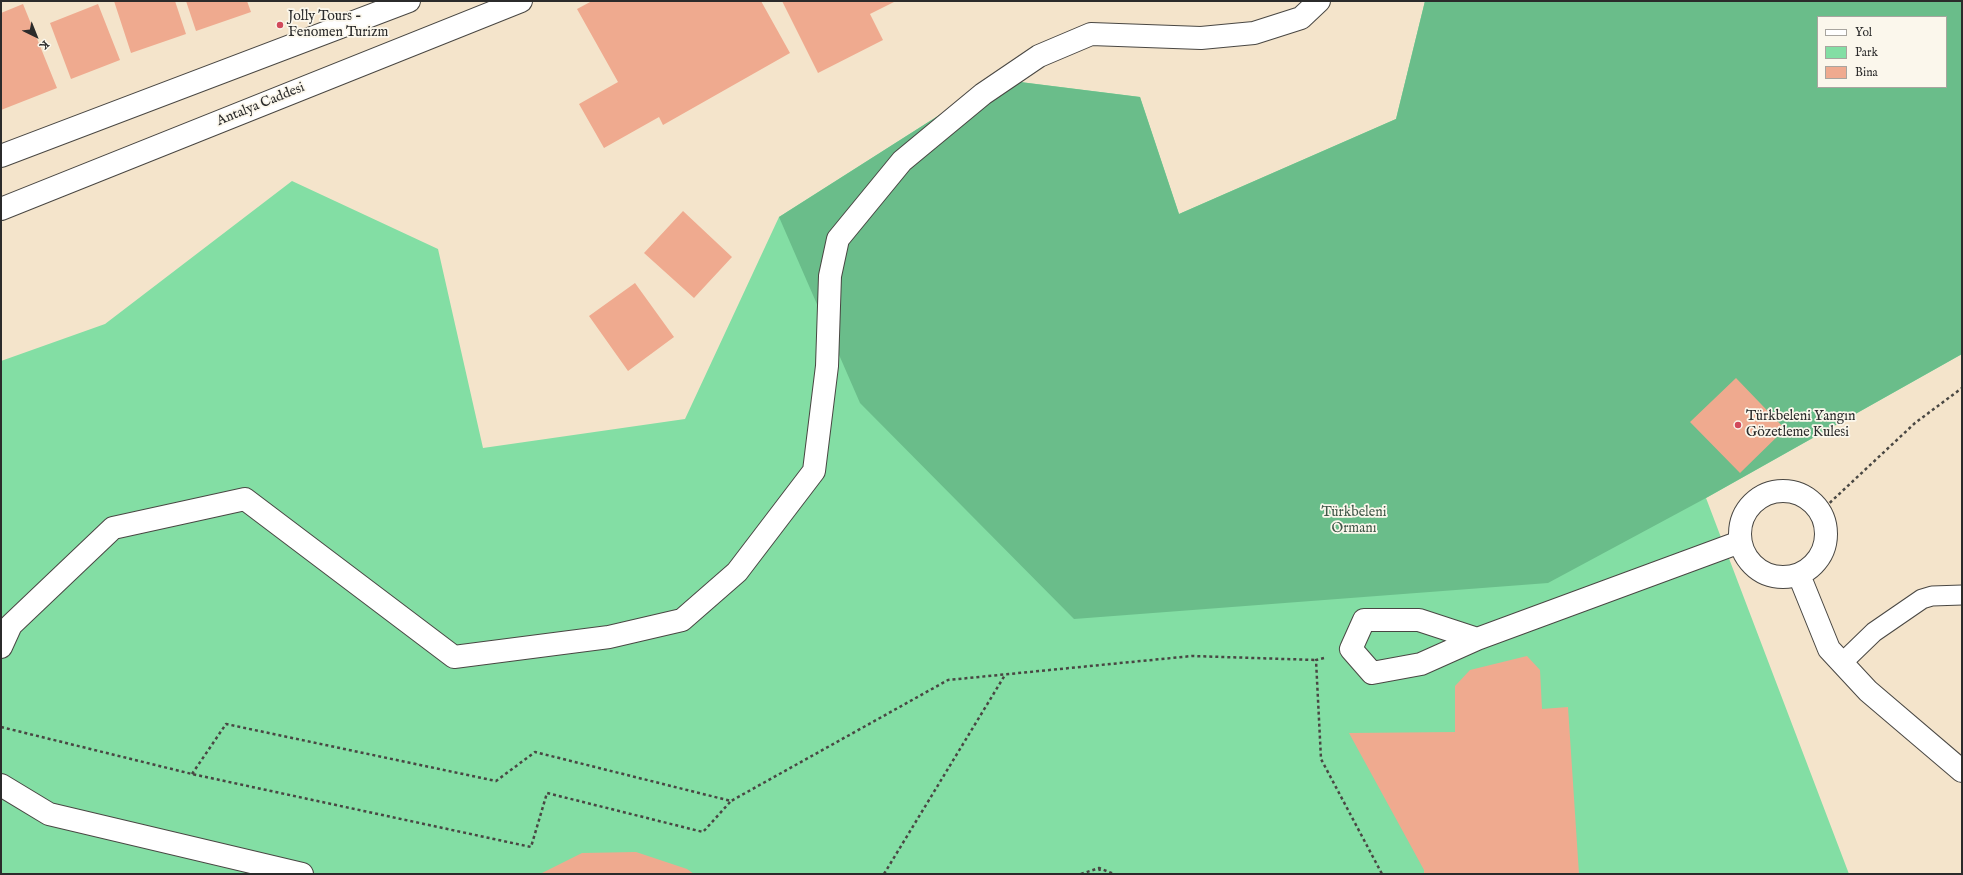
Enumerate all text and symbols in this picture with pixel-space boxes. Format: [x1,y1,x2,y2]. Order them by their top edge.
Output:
place label: Jolly Tours - Fenomen Turizm [288,9,388,42]
north arrow [16,16,56,56]
legend [1817,16,1947,88]
marker: Jolly Tours - Fenomen Turizm [275,20,285,30]
text: Yol [1855,25,1872,40]
text: K [36,37,52,53]
text: Park [1855,45,1878,60]
text: Bina [1855,65,1878,80]
street label: Antalya Caddesi [215,80,307,130]
place label: Türkbeleni Yangın Gözetleme Kulesi [1746,409,1855,442]
marker: Türkbeleni Yangın Gözetleme Kulesi [1733,420,1743,430]
park label: Türkbeleni Ormanı [1321,505,1387,538]

